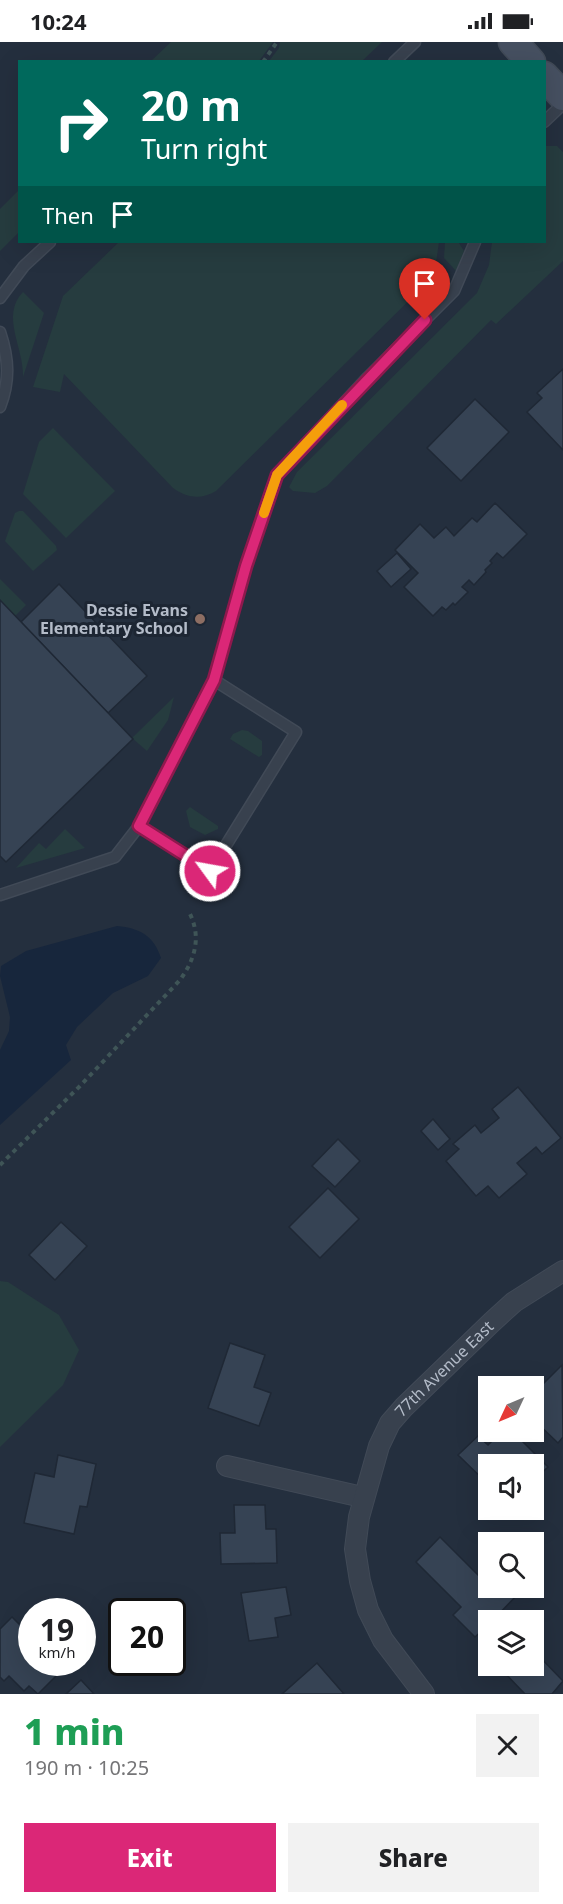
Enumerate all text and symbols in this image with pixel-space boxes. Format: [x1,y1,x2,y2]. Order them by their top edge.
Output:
text: 10:24 [30,6,87,36]
text: 20 m [141,76,241,133]
icon: right [42,84,120,162]
text: Turn right [141,130,267,167]
icon: arrive [106,198,139,231]
text: Then [42,200,94,230]
pin [399,258,450,320]
icon: arrive [408,267,441,300]
place label: Dessie Evans Elementary School [40,599,188,639]
marker: Dessie Evans Elementary School [193,612,207,626]
position arrow [178,839,242,903]
street label: 77th Avenue East [389,1315,498,1421]
north arrow [478,1376,544,1442]
map controls [478,1376,544,1676]
button: sound [478,1454,544,1520]
button: search [478,1532,544,1598]
speed limit sign: 20 [108,1598,186,1676]
text: 19 [40,1609,74,1650]
button: layers [478,1610,544,1676]
text: km/h [39,1642,75,1662]
text: 1 min [24,1707,125,1756]
button: close [476,1714,539,1777]
text: 190 m · 10:25 [24,1754,149,1781]
button: Exit [24,1823,276,1892]
button: Share [288,1823,539,1892]

